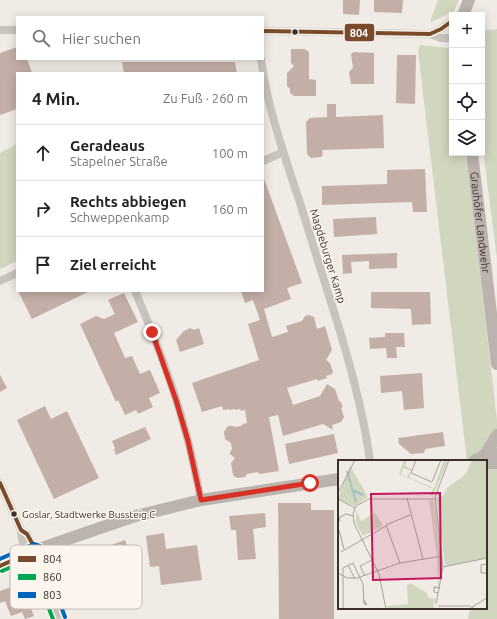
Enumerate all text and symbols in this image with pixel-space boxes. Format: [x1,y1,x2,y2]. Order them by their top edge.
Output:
map controls [449,12,485,156]
button: + [449,12,485,48]
search box [16,16,264,60]
line badge: 804 [344,23,375,42]
icon: search [30,27,52,49]
unlabelled marker [290,27,300,37]
text: 804 [350,27,368,39]
text: Hier suchen [62,30,141,47]
button: − [449,48,485,84]
button: locate [449,84,485,120]
text: 4 Min. [32,89,80,108]
text: Zu Fuß · 260 m [163,91,248,105]
button: layers [449,120,485,156]
text: Geradeaus [70,137,145,154]
icon: ahead [32,142,54,164]
text: 100 m [212,146,248,160]
text: Stapelner Straße [70,154,168,168]
street label: Grauhöfer Landwehr [468,171,492,275]
text: Rechts abbiegen [70,193,187,210]
icon: right [32,198,54,220]
text: 160 m [212,202,248,216]
street label: Magdeburger Kamp [308,207,348,305]
text: Schweppenkamp [70,210,169,224]
icon: arrive [32,254,54,276]
text: Ziel erreicht [70,256,156,273]
route end [143,323,161,341]
inset map [338,460,487,609]
route start [301,474,319,492]
marker: Goslar, Stadtwerke Bussteig C [9,509,19,519]
place label: Goslar, Stadtwerke Bussteig C [22,509,155,520]
legend [10,545,142,609]
text: 804 [43,553,62,565]
text: 860 [43,571,62,583]
text: 803 [43,589,62,601]

